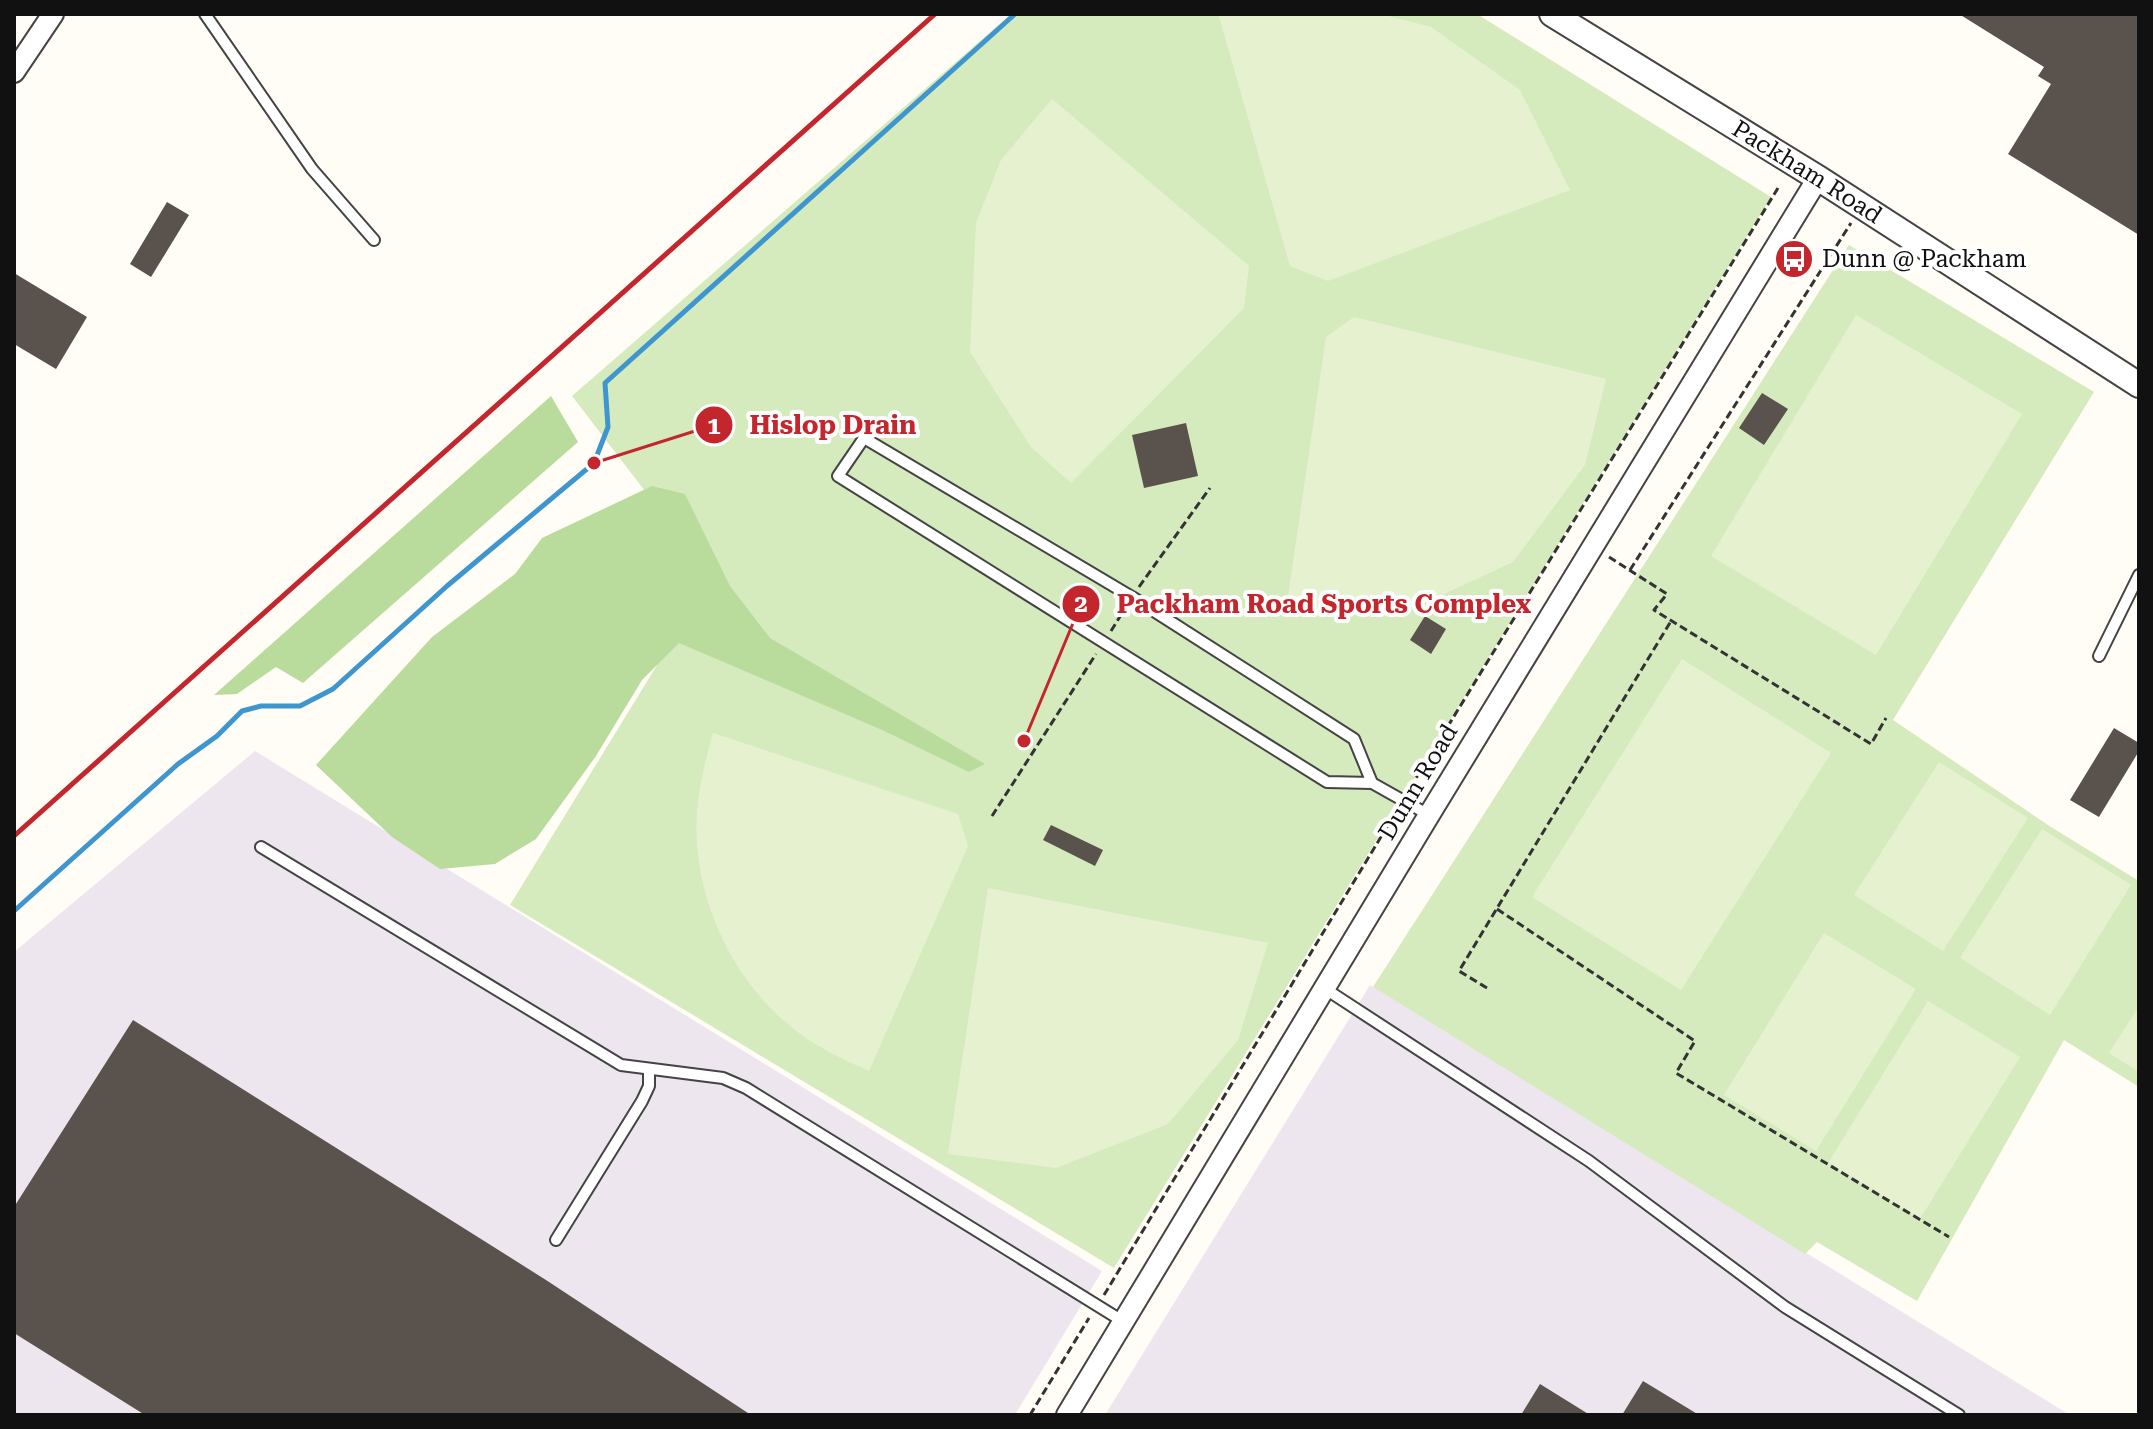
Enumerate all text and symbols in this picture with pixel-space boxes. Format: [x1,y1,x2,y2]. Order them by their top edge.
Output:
street label: Packham Road [1727,115,1887,229]
bus stop icon: Dunn @ Packham [1773,238,1815,280]
place label: Dunn @ Packham [1822,245,2027,273]
callout: Hislop Drain [694,400,933,450]
text: Hislop Drain [750,410,916,440]
text: 1 [707,412,721,440]
callout: Packham Road Sports Complex [1061,579,1547,629]
text: Packham Road Sports Complex [1117,589,1532,619]
text: 2 [1074,590,1088,618]
street label: Dunn Road [1373,719,1463,845]

